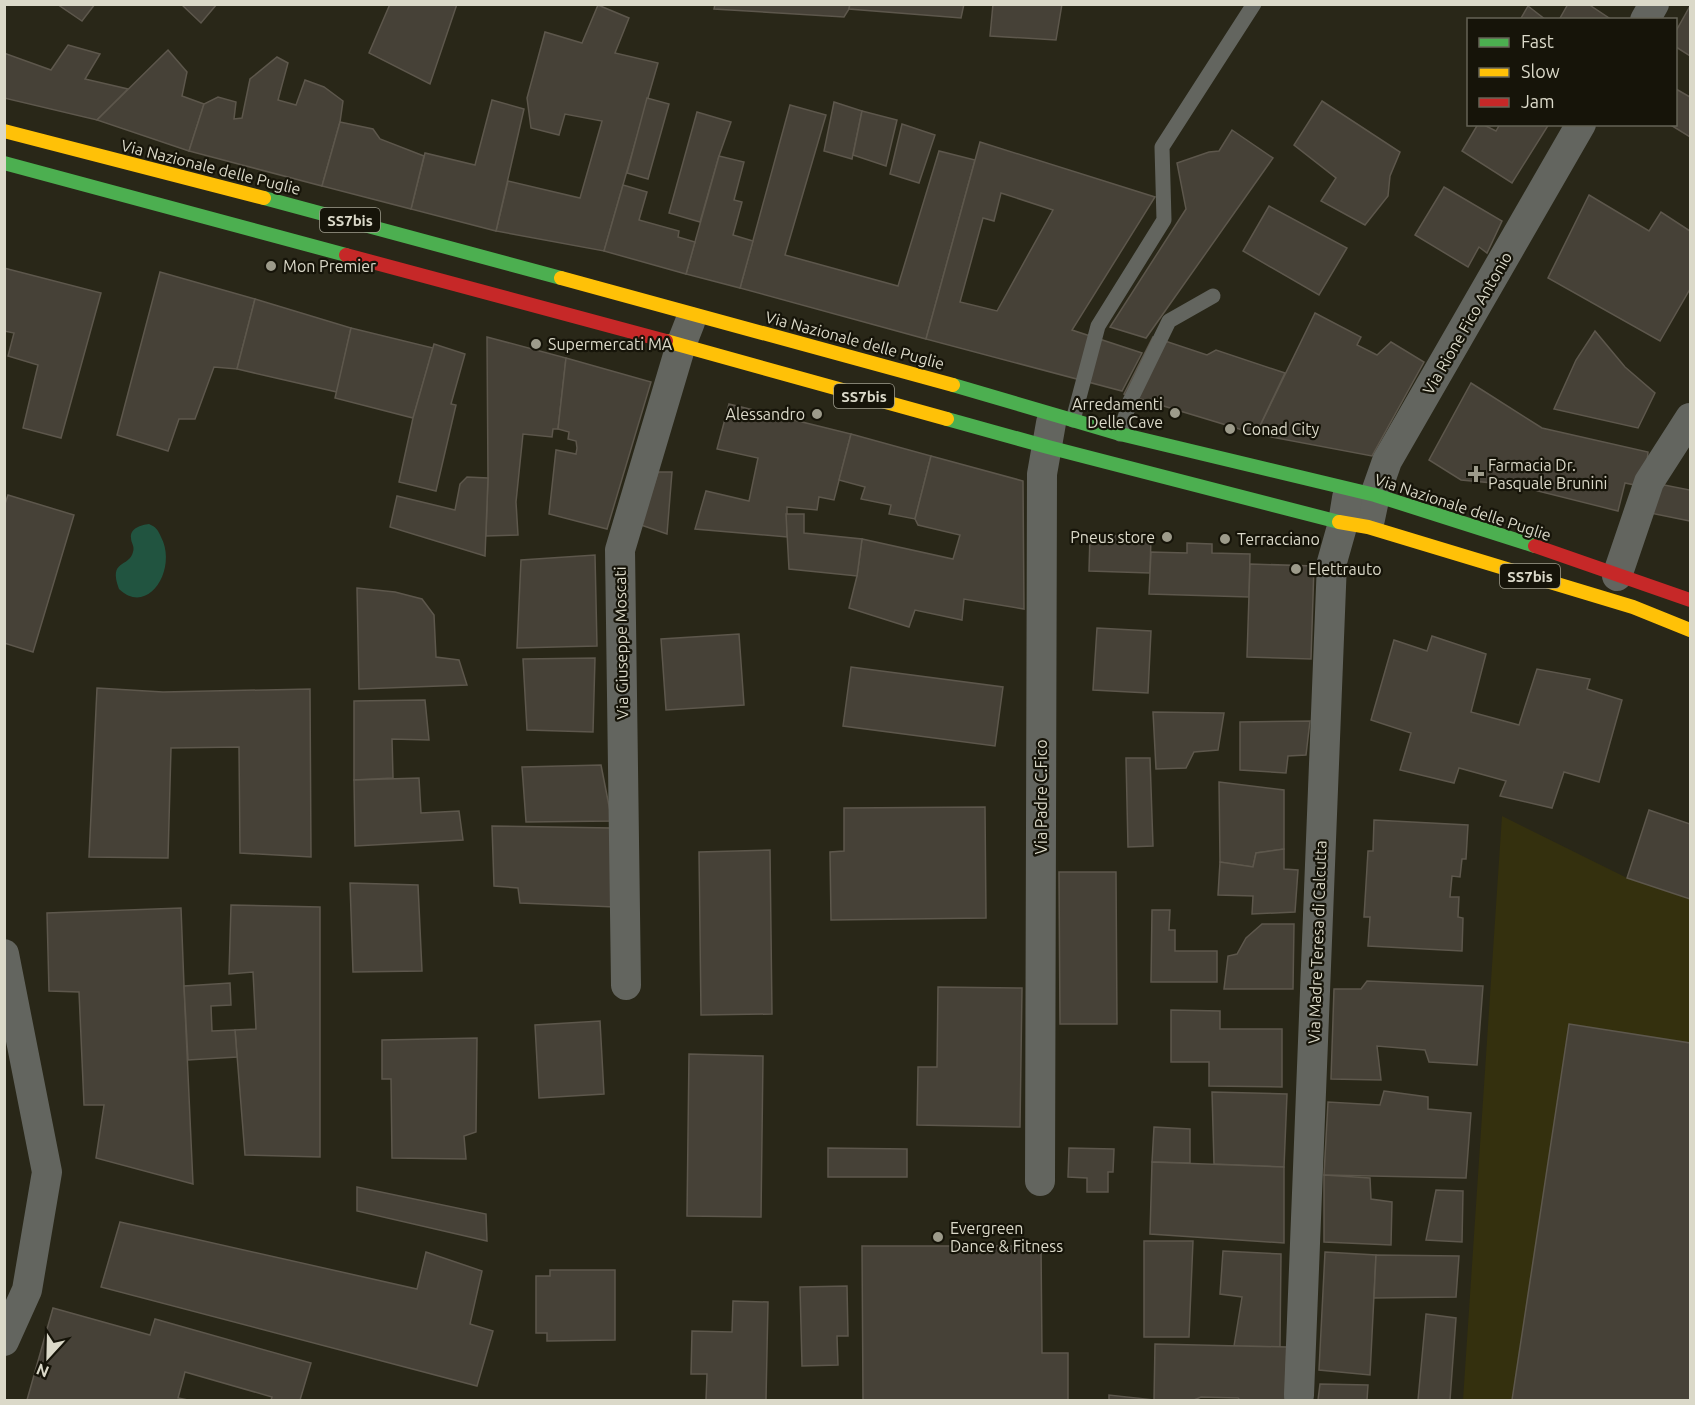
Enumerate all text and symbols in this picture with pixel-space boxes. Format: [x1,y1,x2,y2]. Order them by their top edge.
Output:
legend [1467,18,1677,126]
text: Fast [1521,31,1554,51]
text: Slow [1521,61,1560,81]
text: Jam [1521,91,1555,111]
street label: Via Nazionale delle Puglie [119,136,303,198]
road number: SS7bis [320,208,380,232]
street label: Via Rione Fico Antonio [1419,249,1515,397]
place label: Mon Premier [283,257,376,275]
marker: Mon Premier [264,259,278,273]
street label: Via Nazionale delle Puglie [763,307,947,373]
place label: Supermercati MA [548,335,673,353]
marker: Supermercati MA [529,337,543,351]
road number: SS7bis [834,384,894,408]
place label: Arredamenti Delle Cave [1072,395,1163,431]
place label: Alessandro [726,405,805,423]
marker: Arredamenti Delle Cave [1168,406,1182,420]
marker: Alessandro [810,407,824,421]
place label: Conad City [1242,420,1320,438]
marker: Conad City [1223,422,1237,436]
place label: Farmacia Dr. Pasquale Brunini [1488,456,1607,492]
marker: Farmacia Dr. Pasquale Brunini [1469,467,1483,481]
street label: Via Nazionale delle Puglie [1372,470,1554,544]
place label: Pneus store [1070,528,1155,546]
marker: Pneus store [1160,530,1174,544]
place label: Terracciano [1237,530,1320,548]
marker: Terracciano [1218,532,1232,546]
place label: Elettrauto [1308,560,1382,578]
marker: Elettrauto [1289,562,1303,576]
road number: SS7bis [1500,564,1560,588]
street label: Via Giuseppe Moscati [611,566,631,720]
street label: Via Padre C.Fico [1032,739,1050,855]
street label: Via Madre Teresa di Calcutta [1304,840,1330,1044]
place label: Evergreen Dance & Fitness [950,1219,1063,1255]
marker: Evergreen Dance & Fitness [931,1230,945,1244]
north arrow [18,1327,78,1387]
text: N [33,1360,51,1381]

